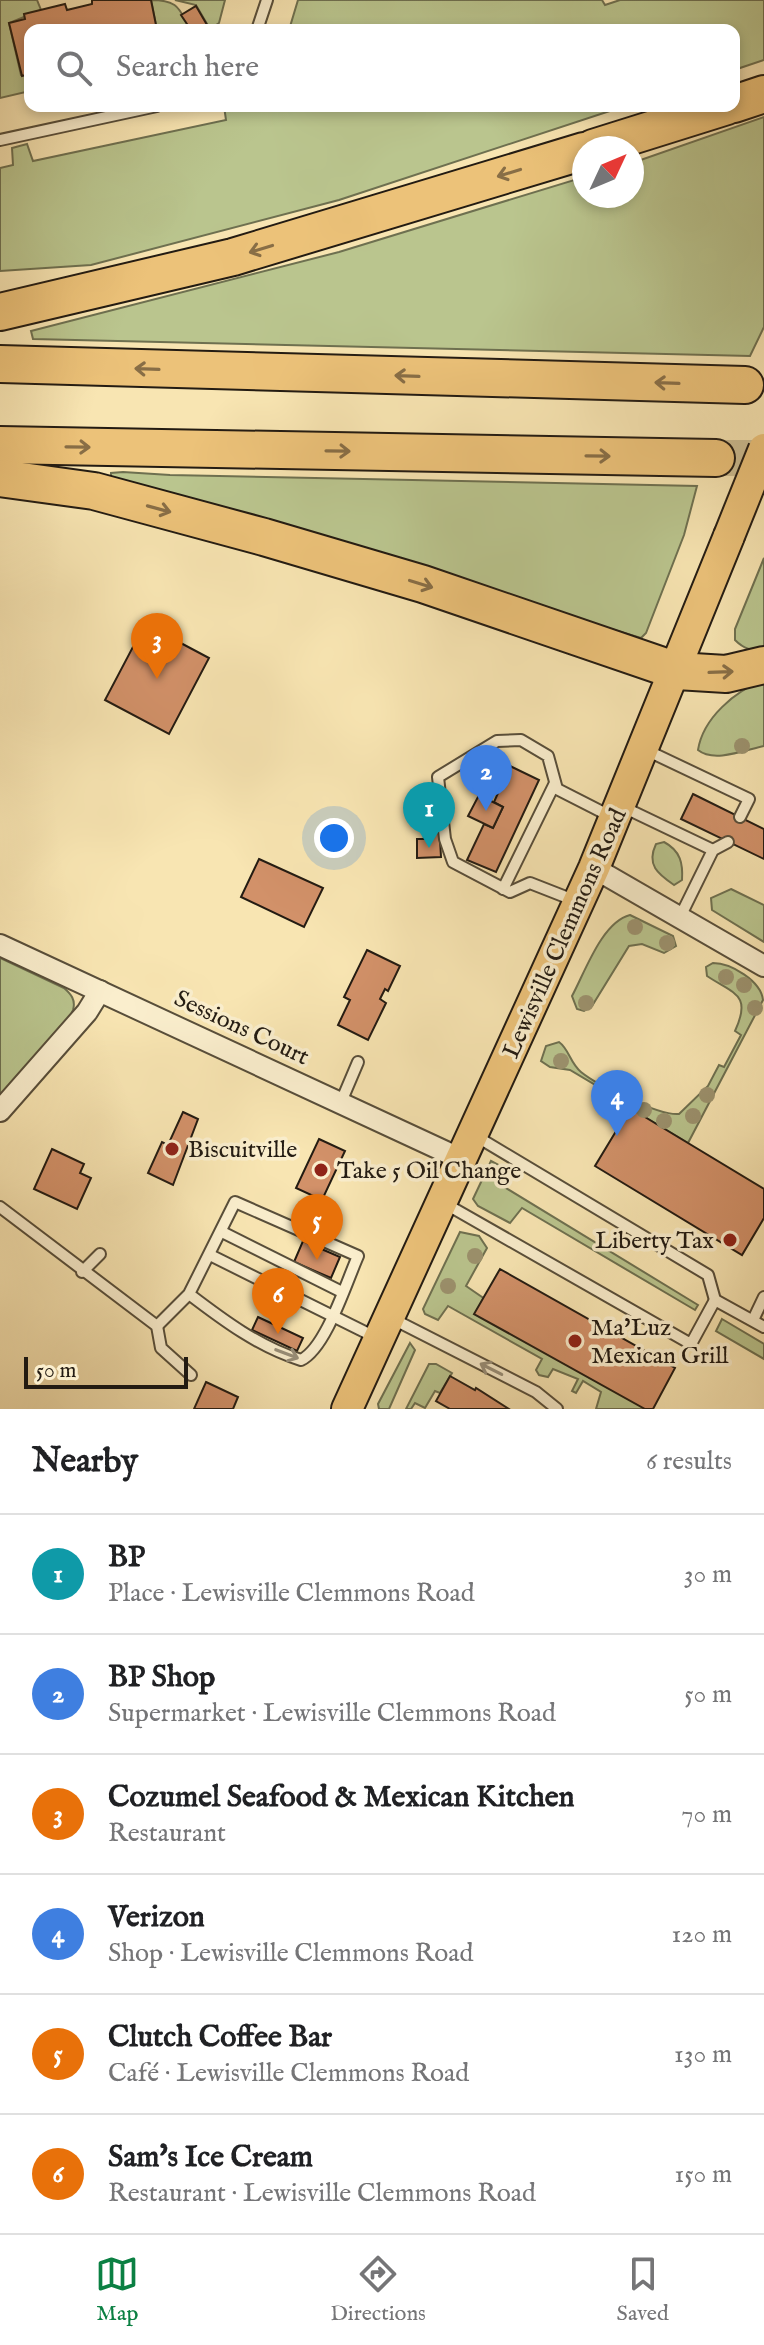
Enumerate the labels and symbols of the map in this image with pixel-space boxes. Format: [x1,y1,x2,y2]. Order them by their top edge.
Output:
north arrow [572,136,644,208]
one-way arrow [497,166,523,181]
one-way arrow [248,242,274,257]
one-way arrow [134,361,161,377]
one-way arrow [394,368,421,384]
one-way arrow [654,375,681,391]
one-way arrow [64,439,91,454]
one-way arrow [324,443,351,459]
one-way arrow [584,448,611,463]
one-way arrow [145,502,171,517]
one-way arrow [408,577,434,592]
pin: 3 [131,613,183,679]
one-way arrow [707,665,734,680]
pin: 2 [460,745,512,811]
pin: 1 [403,782,455,848]
street label: Lewisville Clemmons Road [496,804,635,1063]
your location [314,818,354,858]
street label: Sessions Court [169,984,314,1073]
pin: 4 [591,1070,643,1136]
place label: Biscuitville [188,1135,297,1166]
marker: Biscuitville [163,1140,181,1158]
place label: Take 5 Oil Change [337,1156,521,1187]
marker: Take 5 Oil Change [312,1161,330,1179]
pin: 5 [291,1194,343,1260]
place label: Liberty Tax [595,1226,714,1257]
marker: Liberty Tax [721,1231,739,1249]
pin: 6 [252,1268,304,1334]
place label: Ma'Luz Mexican Grill [591,1313,729,1372]
marker: Ma'Luz Mexican Grill [566,1332,584,1350]
one-way arrow [274,1348,299,1363]
scale bar [24,1353,188,1389]
one-way arrow [479,1360,503,1376]

